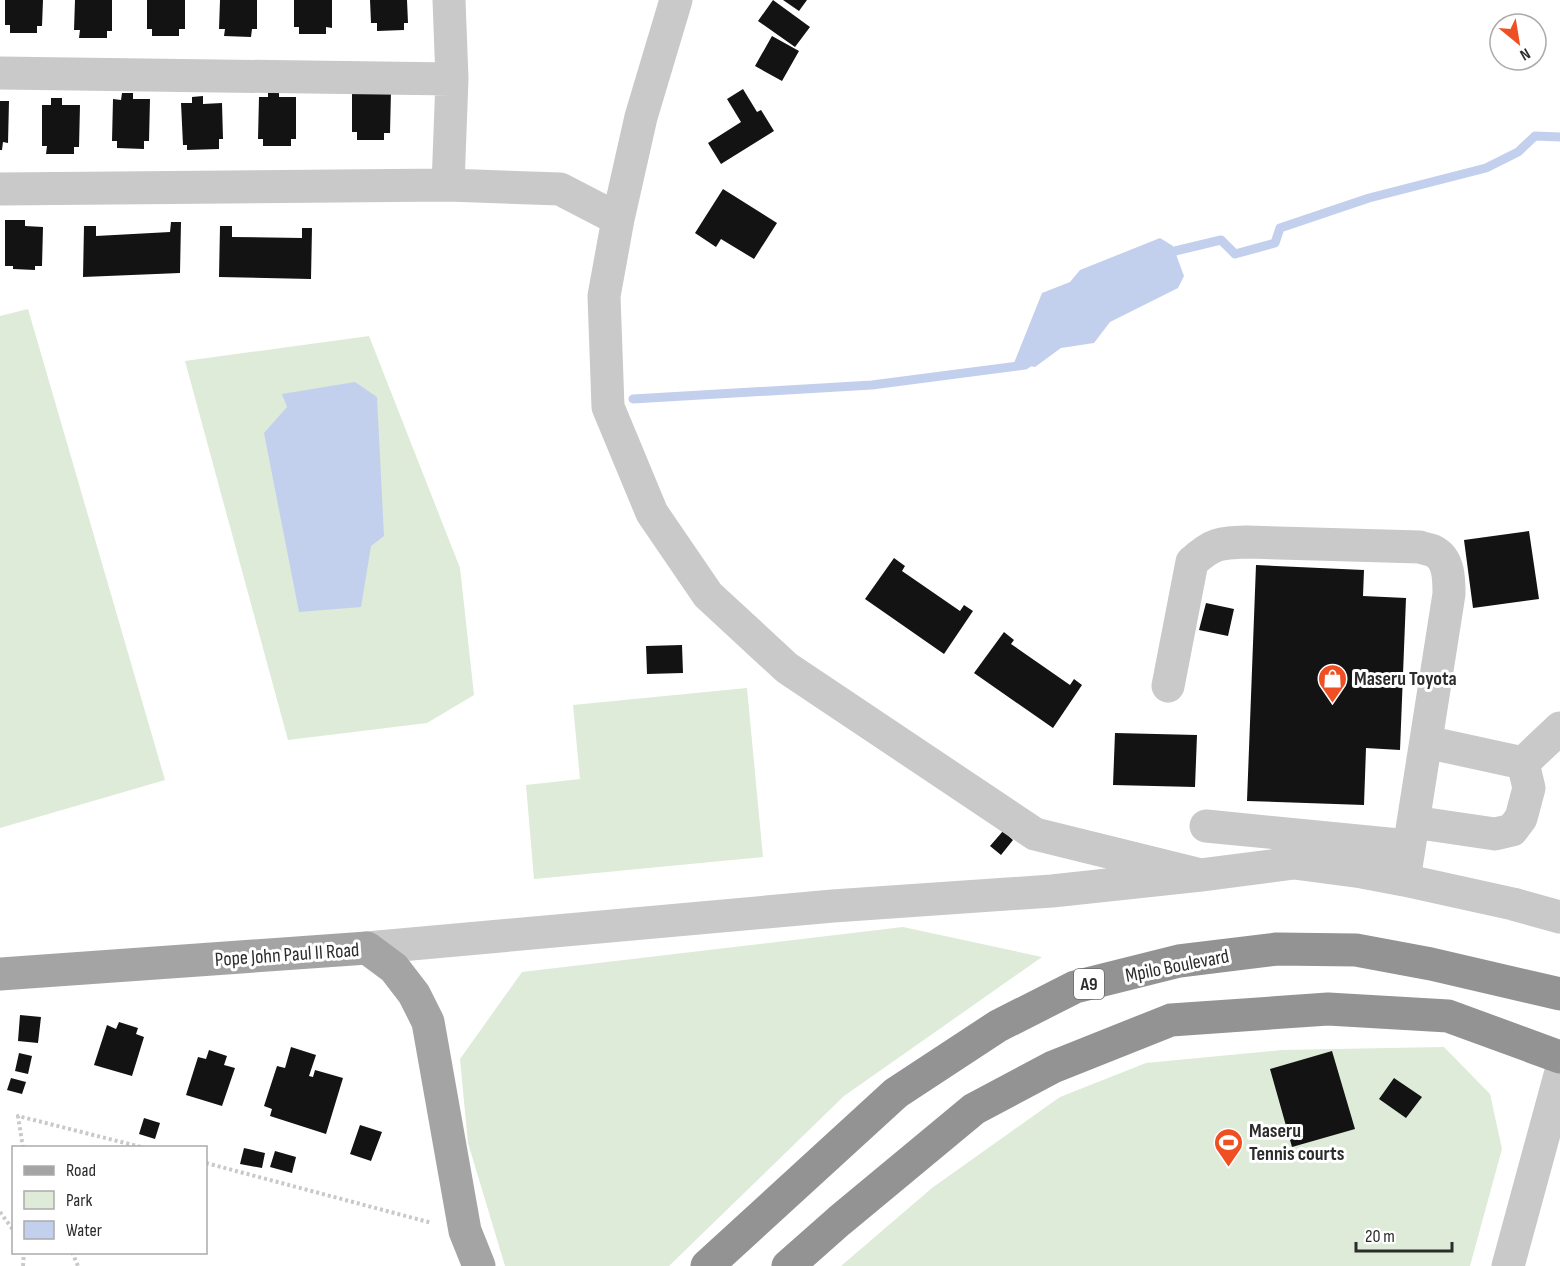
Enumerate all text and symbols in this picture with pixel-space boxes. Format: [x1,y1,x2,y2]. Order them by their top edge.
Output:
north arrow [1488,12,1548,72]
text: N [1516,43,1533,64]
shop icon: Maseru Toyota [1317,662,1349,704]
place label: Maseru Toyota [1354,667,1457,691]
street label: Pope John Paul II Road [214,938,360,972]
street label: Mpilo Boulevard [1123,944,1231,988]
road number: A9 [1074,969,1104,999]
place label: Maseru Tennis courts [1249,1119,1345,1166]
sports icon: Maseru Tennis courts [1212,1126,1244,1168]
legend [12,1146,207,1254]
text: Road [66,1160,96,1181]
text: Park [66,1190,92,1211]
scale bar [1356,1215,1452,1253]
text: Water [66,1220,102,1241]
text: 20 m [1365,1226,1395,1247]

